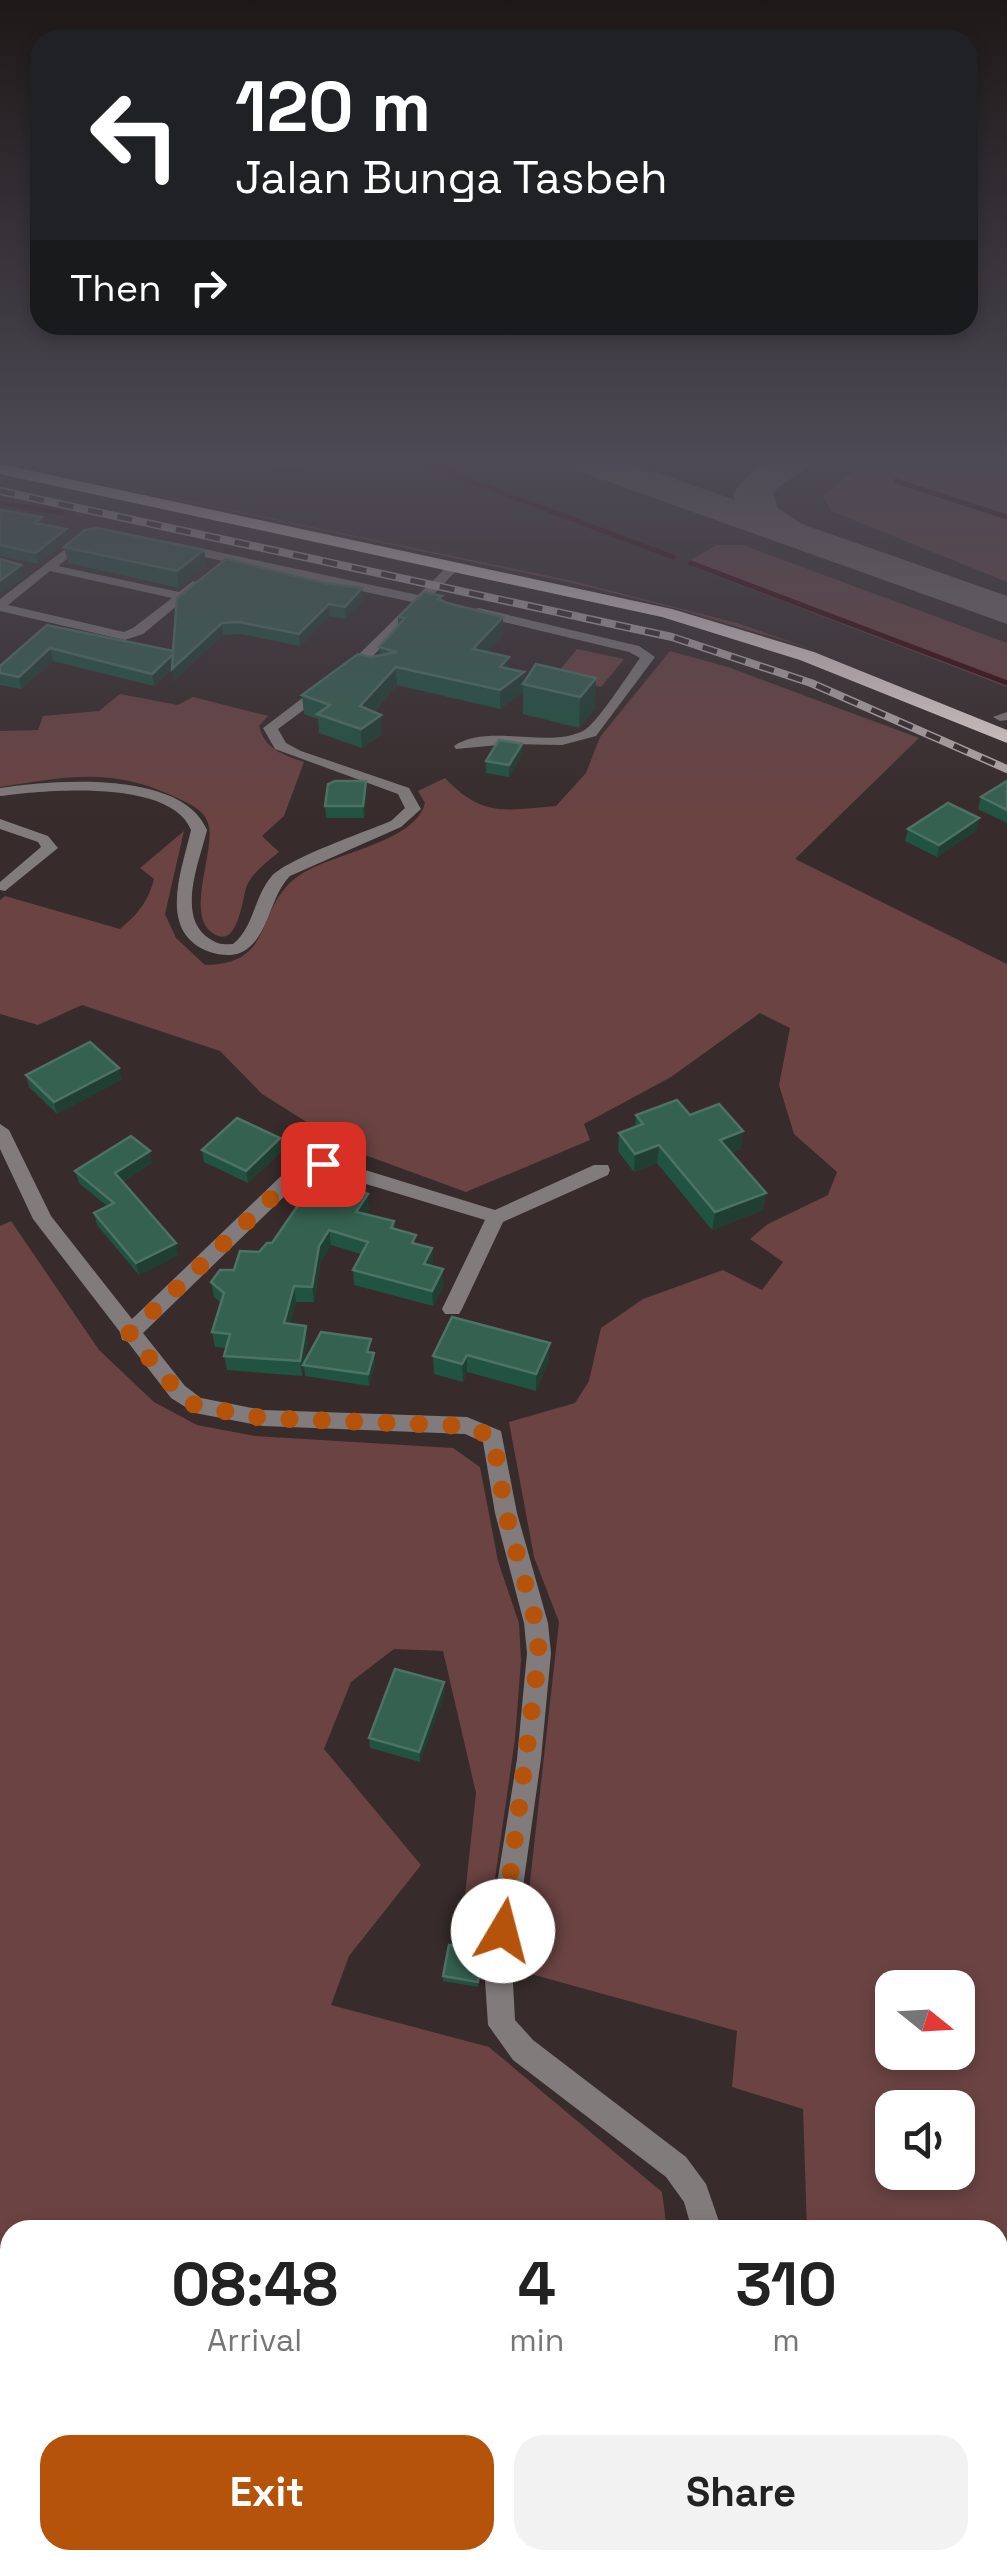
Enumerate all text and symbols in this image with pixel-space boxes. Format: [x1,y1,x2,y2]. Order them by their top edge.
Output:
text: 120 m [235,62,431,151]
icon: left [70,70,200,200]
text: Jalan Bunga Tasbeh [235,149,668,206]
icon: right [181,260,236,315]
text: Then [70,264,161,312]
pin [281,1122,366,1207]
icon: arrive [296,1137,351,1192]
position arrow [451,1879,555,1983]
north arrow [875,1970,975,2070]
map controls [875,1970,975,2190]
button: sound [875,2090,975,2190]
text: 08:48 [171,2246,338,2323]
text: 4 [518,2246,556,2323]
text: 310 [735,2246,837,2323]
text: Arrival [207,2320,302,2360]
text: min [509,2320,564,2360]
text: m [772,2320,800,2360]
button: Exit [40,2435,494,2550]
button: Share [514,2435,968,2550]

